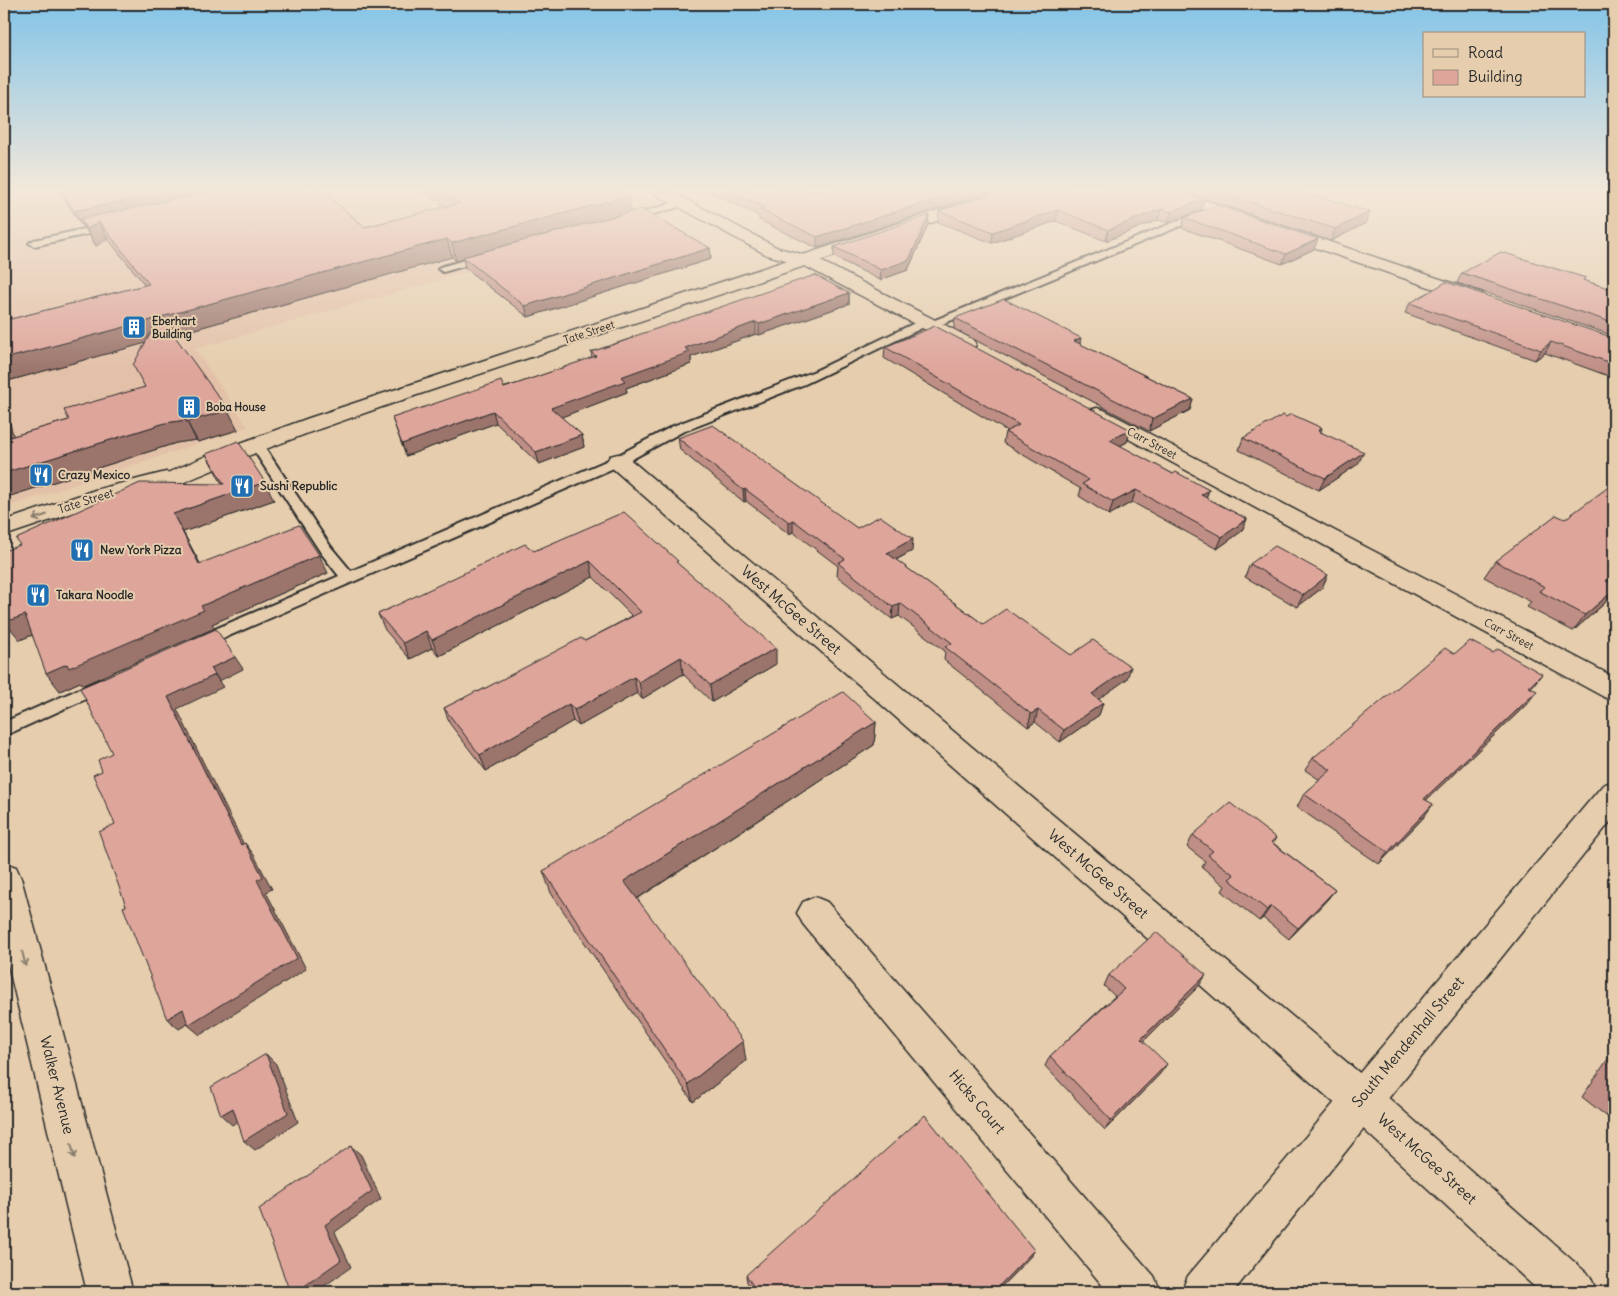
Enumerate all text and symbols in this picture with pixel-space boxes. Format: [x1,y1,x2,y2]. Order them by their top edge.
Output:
legend [1423,32,1586,98]
text: Road [1468,43,1503,62]
text: Building [1468,67,1523,86]
building icon: Eberhart Building [121,314,147,340]
place label: Eberhart Building [152,314,196,342]
street label: Tate Street [562,317,617,347]
building icon: Boba House [176,394,202,420]
place label: Boba House [206,400,266,414]
street label: Carr Street [1125,424,1180,462]
restaurant icon: Crazy Mexico [28,462,54,488]
place label: Crazy Mexico [58,467,131,483]
restaurant icon: Sushi Republic [229,473,255,499]
place label: Sushi Republic [260,478,337,494]
street label: Tate Street [56,484,116,517]
one-way arrow [32,513,48,522]
restaurant icon: New York Pizza [69,537,95,563]
place label: New York Pizza [100,542,182,557]
street label: West McGee Street [737,561,845,658]
restaurant icon: Takara Noodle [25,582,51,608]
place label: Takara Noodle [56,587,134,602]
street label: Carr Street [1482,615,1537,653]
street label: West McGee Street [1044,825,1152,922]
one-way arrow [20,951,29,967]
street label: South Mendenhall Street [1347,972,1468,1111]
street label: Walker Avenue [36,1034,79,1136]
street label: Hicks Court [945,1066,1010,1138]
street label: West McGee Street [1374,1109,1481,1208]
one-way arrow [69,1142,78,1158]

